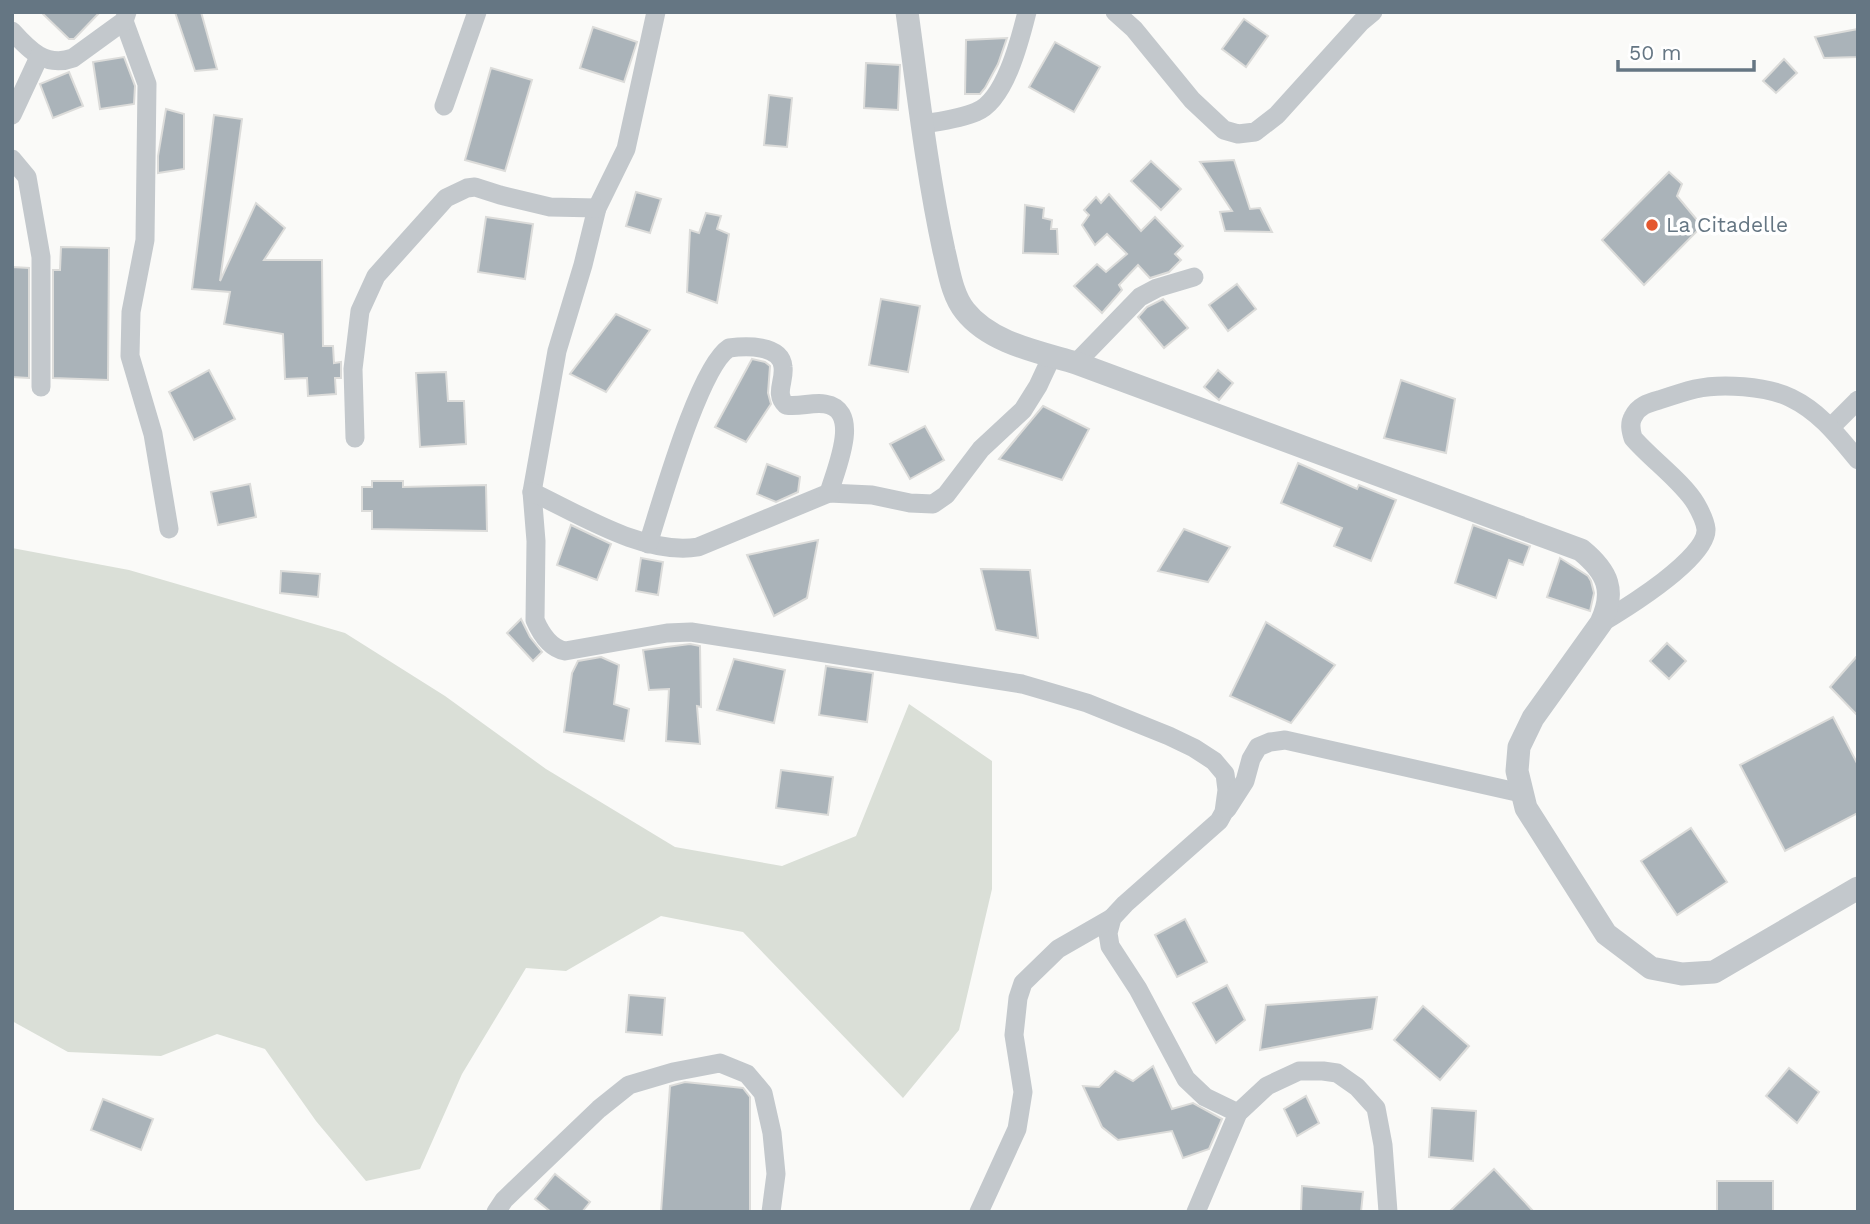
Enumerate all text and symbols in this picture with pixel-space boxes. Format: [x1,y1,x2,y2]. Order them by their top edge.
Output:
scale bar [1618,28,1755,72]
text: 50 m [1629,40,1681,65]
place label: La Citadelle [1666,212,1788,237]
marker: La Citadelle [1644,217,1660,233]

